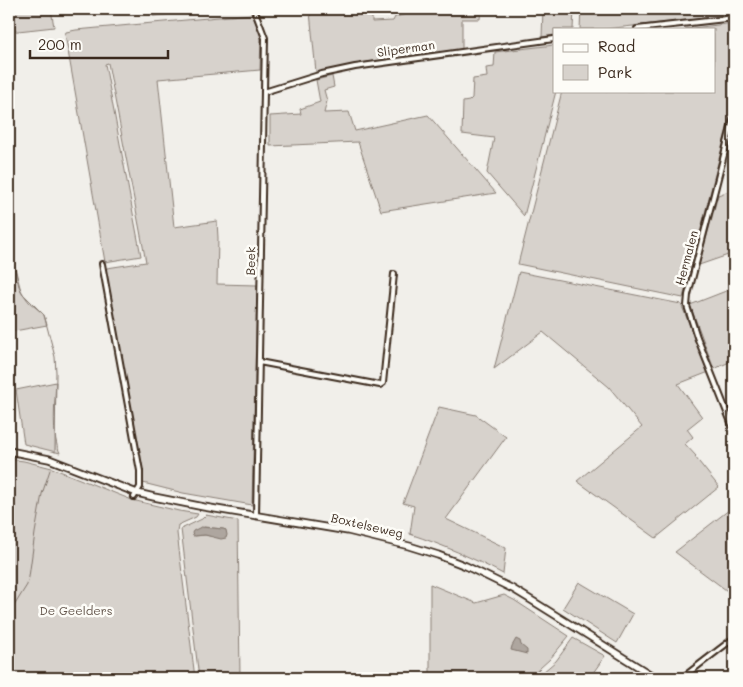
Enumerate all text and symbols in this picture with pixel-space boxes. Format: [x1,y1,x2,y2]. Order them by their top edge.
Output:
scale bar [30,28,168,60]
legend [553,28,716,92]
text: 200 m [38,34,82,54]
street label: Sliperman [376,36,436,60]
text: Road [598,36,635,56]
text: Park [598,62,632,82]
street label: Hermalen [671,229,701,287]
street label: Beek [242,247,258,275]
street label: Boxtelseweg [330,509,405,541]
park label: De Geelders [39,602,113,618]

